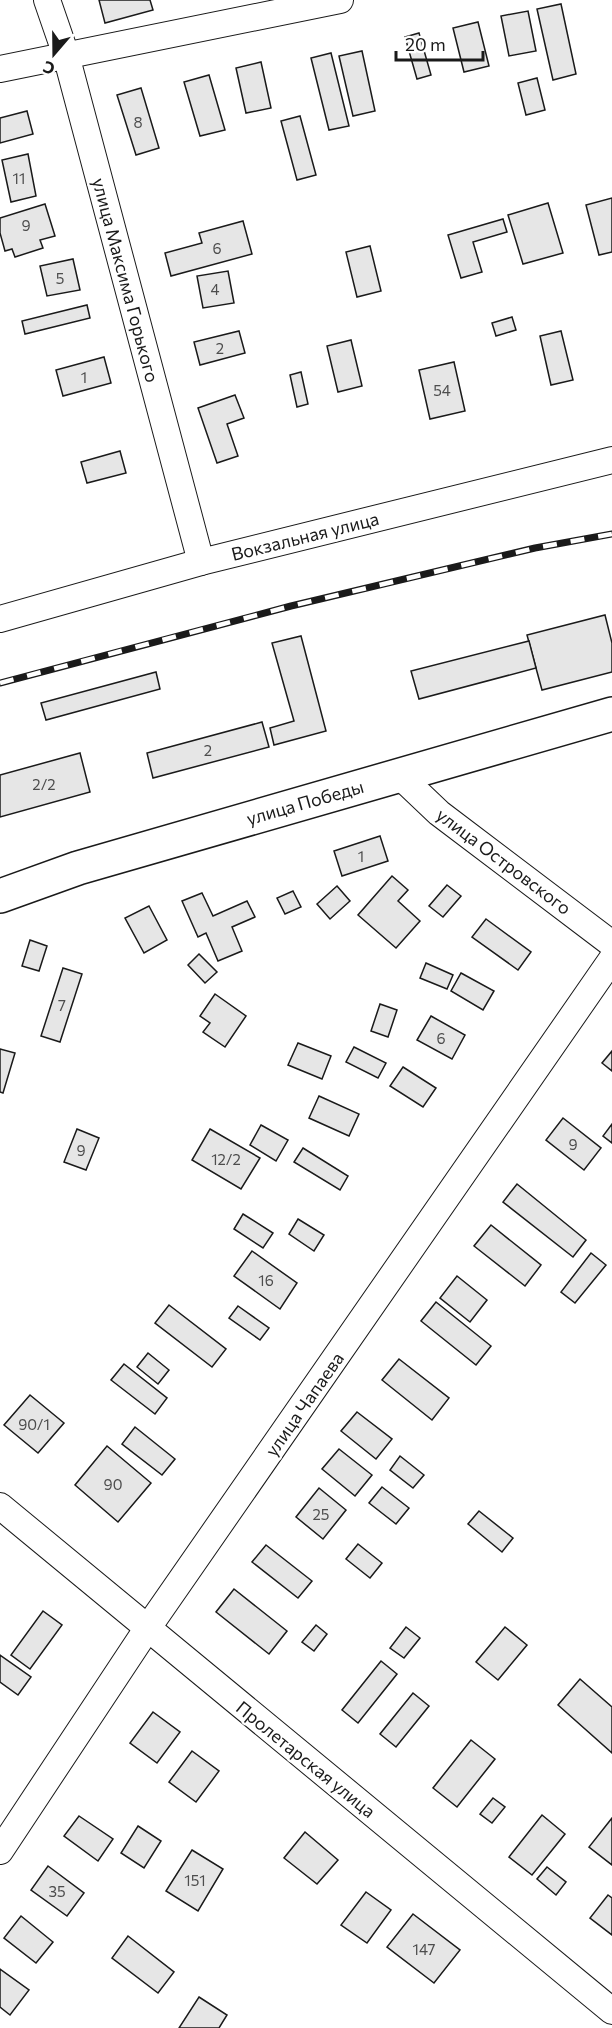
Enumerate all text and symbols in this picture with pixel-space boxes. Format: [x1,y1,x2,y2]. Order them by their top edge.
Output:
north arrow [24,24,84,84]
scale bar [396,24,483,62]
text: 20 m [405,33,446,55]
text: С [40,58,57,79]
house number: 8 [133,113,143,131]
house number: 11 [13,169,25,187]
street label: улица Максима Горького [88,175,164,385]
house number: 9 [21,216,31,234]
house number: 6 [212,239,222,257]
house number: 5 [56,269,64,287]
house number: 4 [211,280,220,298]
house number: 2 [216,339,224,357]
house number: 1 [81,368,87,386]
house number: 54 [433,381,451,399]
street label: Вокзальная улица [229,507,381,565]
house number: 2 [204,741,212,759]
house number: 2/2 [32,775,56,793]
street label: улица Победы [244,775,366,829]
street label: улица Островского [432,803,576,919]
house number: 1 [358,847,364,865]
house number: 7 [58,996,66,1014]
house number: 6 [436,1029,446,1047]
house number: 9 [568,1135,578,1153]
house number: 9 [76,1141,86,1159]
house number: 12/2 [211,1150,241,1168]
house number: 16 [258,1271,274,1289]
street label: улица Чапаева [260,1348,348,1460]
house number: 90/1 [18,1415,50,1433]
house number: 90 [104,1475,122,1493]
house number: 25 [313,1505,329,1523]
street label: Пролетарская улица [232,1696,380,1822]
house number: 151 [184,1871,206,1889]
house number: 35 [48,1882,66,1900]
house number: 147 [412,1940,436,1958]

